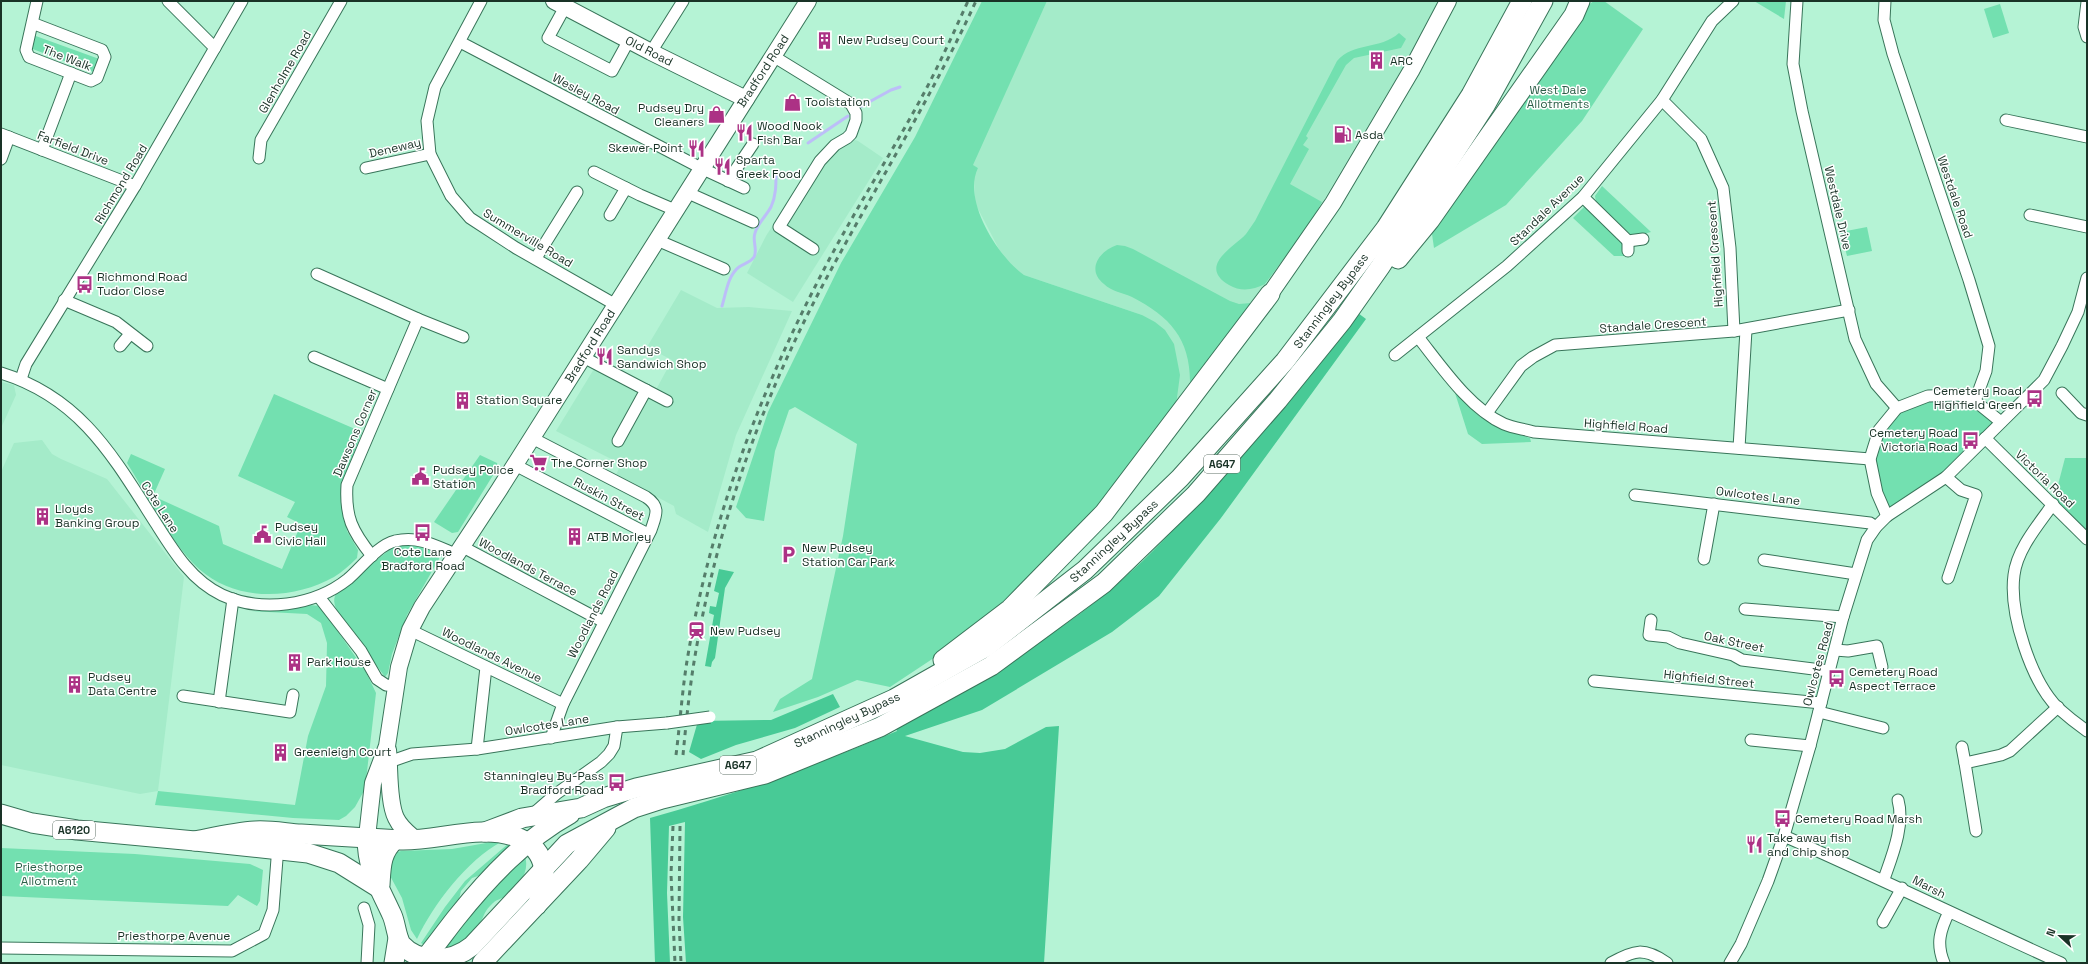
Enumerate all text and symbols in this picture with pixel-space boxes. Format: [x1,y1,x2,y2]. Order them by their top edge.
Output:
street label: Glenholme Road [255,28,315,116]
building icon: New Pudsey Court [815,30,835,50]
street label: Old Road [623,32,675,70]
street label: Bradford Road [733,32,793,110]
place label: New Pudsey Court [838,32,944,48]
street label: The Walk [40,41,94,75]
building icon: ARC [1367,51,1387,71]
place label: ARC [1390,53,1413,69]
street label: Wesley Road [550,70,622,118]
park label: West Dale Allotments [1527,82,1589,112]
shop icon: Toolstation [782,92,802,112]
place label: Toolstation [805,94,870,110]
place label: Pudsey Dry Cleaners [638,100,704,130]
shop icon: Pudsey Dry Cleaners [707,105,727,125]
place label: Wood Nook Fish Bar [757,118,823,148]
restaurant icon: Wood Nook Fish Bar [734,123,754,143]
fuel station icon: Asda [1332,125,1352,145]
street label: Farfield Drive [35,127,111,169]
place label: Asda [1355,127,1384,143]
street label: Deneway [367,134,423,162]
restaurant icon: Skewer Point [686,138,706,158]
place label: Skewer Point [608,140,683,156]
street label: Richmond Road [91,141,151,227]
place label: Sparta Greek Food [736,152,801,182]
street label: Westdale Road [1933,154,1977,240]
restaurant icon: Sparta Greek Food [713,157,733,177]
street label: Westdale Drive [1821,165,1855,251]
street label: Standale Avenue [1507,171,1587,249]
street label: Highfield Crescent [1703,200,1727,308]
street label: Summerville Road [480,205,576,271]
street label: Stanningley Bypass [1290,250,1372,352]
place label: Richmond Road Tudor Close [97,269,187,299]
bus stop icon: Richmond Road Tudor Close [74,274,94,294]
street label: Bradford Road [561,306,619,386]
street label: Standale Crescent [1599,313,1707,337]
place label: Sandys Sandwich Shop [617,342,707,372]
restaurant icon: Sandys Sandwich Shop [594,347,614,367]
place label: Cemetery Road Highfield Green [1933,383,2022,413]
street label: Dawsons Corner [329,386,381,479]
bus stop icon: Cemetery Road Highfield Green [2025,388,2045,408]
building icon: Station Square [453,390,473,410]
place label: Station Square [476,392,562,408]
street label: Highfield Road [1584,415,1668,437]
place label: Cemetery Road Victoria Road [1869,425,1958,455]
bus stop icon: Cemetery Road Victoria Road [1961,430,1981,450]
street label: Victoria Road [2012,447,2078,511]
supermarket icon: The Corner Shop [528,453,548,473]
place label: The Corner Shop [551,455,647,471]
road number: A647 [1204,455,1240,473]
place label: Pudsey Police Station [433,462,514,492]
public building icon: Pudsey Police Station [410,467,430,487]
street label: Ruskin Street [571,474,647,524]
street label: Cote Lane [137,478,183,536]
street label: Owlcotes Lane [1715,483,1801,509]
street label: Stanningley Bypass [1066,496,1162,586]
place label: Lloyds Banking Group [55,501,140,531]
building icon: Lloyds Banking Group [32,506,52,526]
place label: Pudsey Civic Hall [275,519,326,549]
bus stop icon: Cote Lane Bradford Road [413,523,433,543]
public building icon: Pudsey Civic Hall [252,524,272,544]
building icon: ATB Morley [564,527,584,547]
place label: ATB Morley [587,529,651,545]
street label: Woodlands Terrace [476,534,580,600]
place label: New Pudsey Station Car Park [802,540,895,570]
place label: Cote Lane Bradford Road [381,544,465,574]
parking icon: New Pudsey Station Car Park [779,545,799,565]
street label: Woodlands Road [564,567,622,661]
street label: Owlcotes Road [1799,620,1837,708]
station icon: New Pudsey [687,621,707,641]
place label: New Pudsey [710,623,781,639]
street label: Woodlands Avenue [439,624,545,686]
street label: Oak Street [1702,628,1766,656]
building icon: Park House [284,652,304,672]
place label: Park House [307,654,371,670]
place label: Cemetery Road Aspect Terrace [1849,664,1938,694]
street label: Highfield Street [1663,666,1755,692]
place label: Pudsey Data Centre [88,669,157,699]
bus stop icon: Cemetery Road Aspect Terrace [1826,669,1846,689]
building icon: Pudsey Data Centre [65,674,85,694]
street label: Stanningley Bypass [791,688,903,752]
street label: Owlcotes Lane [504,710,590,740]
building icon: Greenleigh Court [271,742,291,762]
place label: Greenleigh Court [294,744,391,760]
road number: A647 [720,756,756,774]
place label: Stanningley By-Pass Bradford Road [484,768,604,798]
bus stop icon: Stanningley By-Pass Bradford Road [607,773,627,793]
bus stop icon: Cemetery Road Marsh [1772,809,1792,829]
place label: Cemetery Road Marsh [1795,811,1922,827]
road number: A6120 [53,821,95,839]
place label: Take away fish and chip shop [1767,830,1851,860]
restaurant icon: Take away fish and chip shop [1744,835,1764,855]
park label: Priesthorpe Allotment [15,859,83,889]
street label: Marsh [1910,872,1948,902]
north arrow [2040,916,2080,956]
text: N [2043,926,2059,938]
street label: Priesthorpe Avenue [118,928,230,944]

